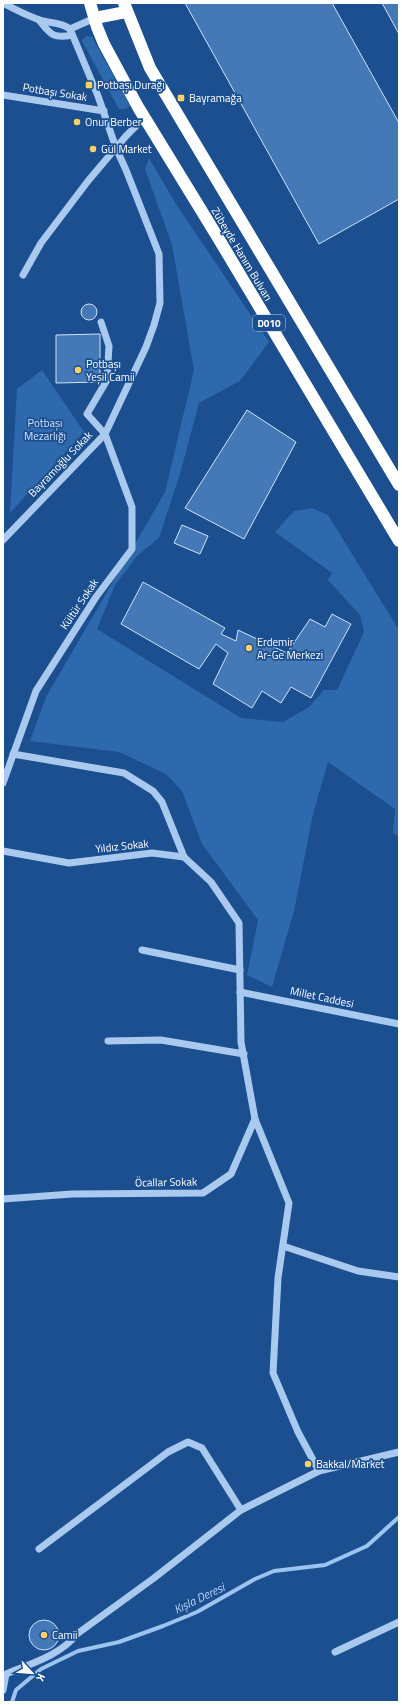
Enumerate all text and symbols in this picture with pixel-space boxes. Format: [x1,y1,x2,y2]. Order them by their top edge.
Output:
place label: Potbaşı Durağı [97,77,165,93]
street label: Potbaşı Sokak [22,79,89,105]
marker: Potbaşı Durağı [84,80,94,90]
place label: Bayramağa [189,90,242,106]
marker: Bayramağa [176,93,186,103]
place label: Onur Berber [85,114,142,130]
marker: Onur Berber [72,117,82,127]
place label: Gül Market [101,141,152,157]
marker: Gül Market [88,144,98,154]
street label: Zübeyde Hanım Bulvarı [208,204,276,304]
road number: D010 [253,315,285,331]
place label: Potbaşı Yeşil Camii [86,356,135,385]
marker: Potbaşı Yeşil Camii [73,365,83,375]
park label: Potbaşı Mezarlığı [24,415,66,444]
street label: Bayramoğlu Sokak [24,427,96,501]
street label: Kültür Sokak [56,575,102,633]
place label: Erdemir Ar-Ge Merkezi [257,634,323,663]
marker: Erdemir Ar-Ge Merkezi [244,643,254,653]
street label: Yıldız Sokak [94,835,150,857]
street label: Millet Caddesi [289,982,355,1012]
street label: Öcallar Sokak [135,1173,198,1191]
place label: Bakkal/Market [316,1456,385,1472]
marker: Bakkal/Market [303,1459,313,1469]
water label: Kışla Deresi [170,1577,229,1619]
place label: Camii [52,1627,78,1643]
marker: Camii [39,1630,49,1640]
north arrow [12,1653,52,1693]
text: K [32,1671,50,1684]

